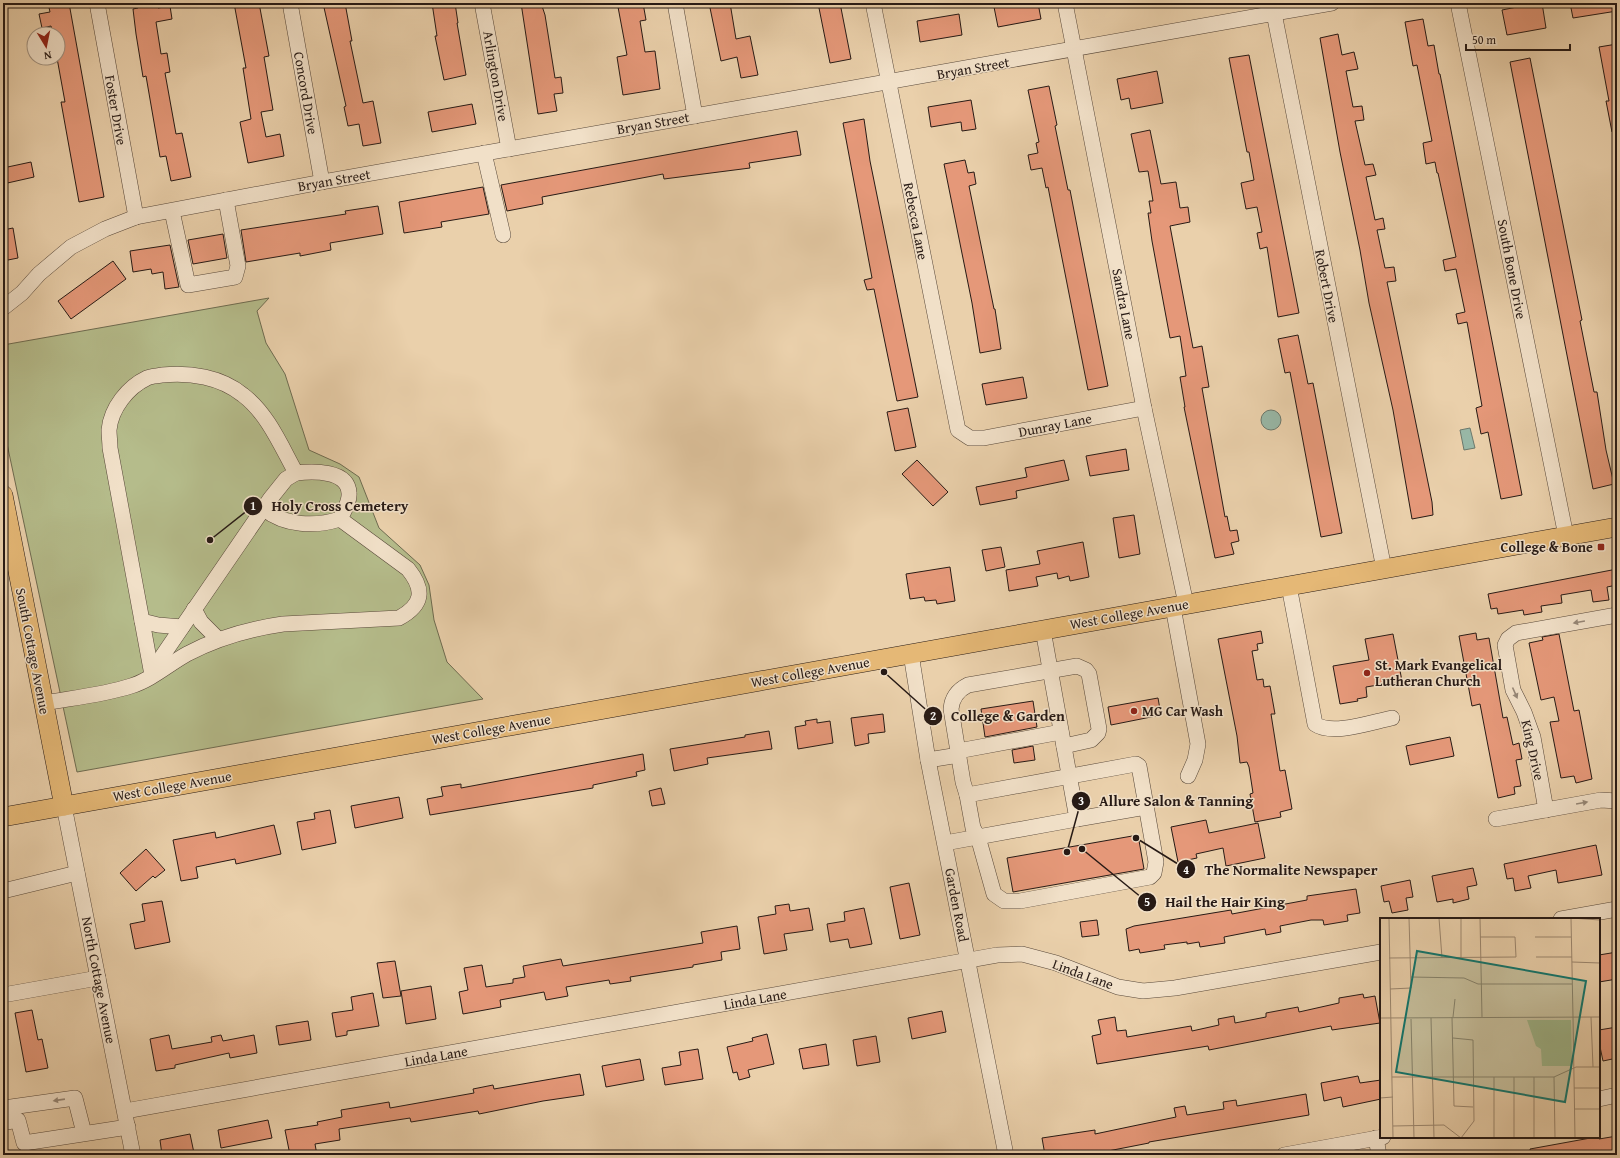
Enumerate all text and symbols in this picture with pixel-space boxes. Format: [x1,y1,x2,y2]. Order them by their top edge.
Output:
north arrow [26,26,66,66]
scale bar [1466,26,1570,52]
street label: Arlington Drive [478,29,514,123]
text: 50 m [1472,31,1496,48]
text: N [42,47,53,64]
street label: Concord Drive [289,50,323,136]
street label: Bryan Street [935,52,1011,84]
street label: Foster Drive [100,73,132,147]
street label: Bryan Street [615,107,691,139]
street label: Bryan Street [296,164,372,196]
street label: Rebecca Lane [899,181,933,262]
street label: South Bone Drive [1493,217,1532,321]
street label: Robert Drive [1310,248,1344,325]
street label: Sandra Lane [1107,267,1141,342]
street label: Dunray Lane [1017,408,1094,442]
callout: Holy Cross Cemetery [243,492,417,519]
text: Holy Cross Cemetery [271,495,409,516]
text: 1 [250,497,256,514]
place label: College & Bone [1501,537,1593,557]
marker: College & Bone [1596,542,1606,552]
street label: South Cottage Avenue [11,586,55,716]
street label: West College Avenue [1068,594,1190,634]
one-way arrow [1573,619,1585,625]
street label: West College Avenue [749,652,871,692]
place label: St. Mark Evangelical Lutheran Church [1375,655,1503,691]
marker: St. Mark Evangelical Lutheran Church [1362,668,1372,678]
one-way arrow [1512,688,1518,699]
place label: MG Car Wash [1142,701,1224,721]
callout: College & Garden [923,703,1073,730]
text: College & Garden [951,705,1065,726]
marker: MG Car Wash [1129,706,1139,716]
text: 2 [930,707,936,724]
street label: West College Avenue [430,709,552,749]
street label: King Drive [1516,718,1550,783]
street label: West College Avenue [111,766,233,806]
callout: Allure Salon & Tanning [1071,787,1261,814]
text: Allure Salon & Tanning [1099,790,1253,811]
text: 3 [1078,792,1084,809]
one-way arrow [1575,800,1588,806]
callout: The Normalite Newspaper [1176,856,1385,883]
text: The Normalite Newspaper [1204,859,1378,880]
text: 4 [1183,861,1189,878]
street label: Garden Road [940,866,974,944]
callout: Hail the Hair King [1137,889,1292,916]
text: Hail the Hair King [1165,891,1285,912]
text: 5 [1144,893,1150,910]
street label: North Cottage Avenue [77,915,121,1046]
inset map [1380,918,1600,1138]
street label: Linda Lane [1050,954,1117,994]
street label: Linda Lane [722,984,789,1014]
street label: Linda Lane [403,1041,470,1071]
one-way arrow [52,1097,65,1103]

